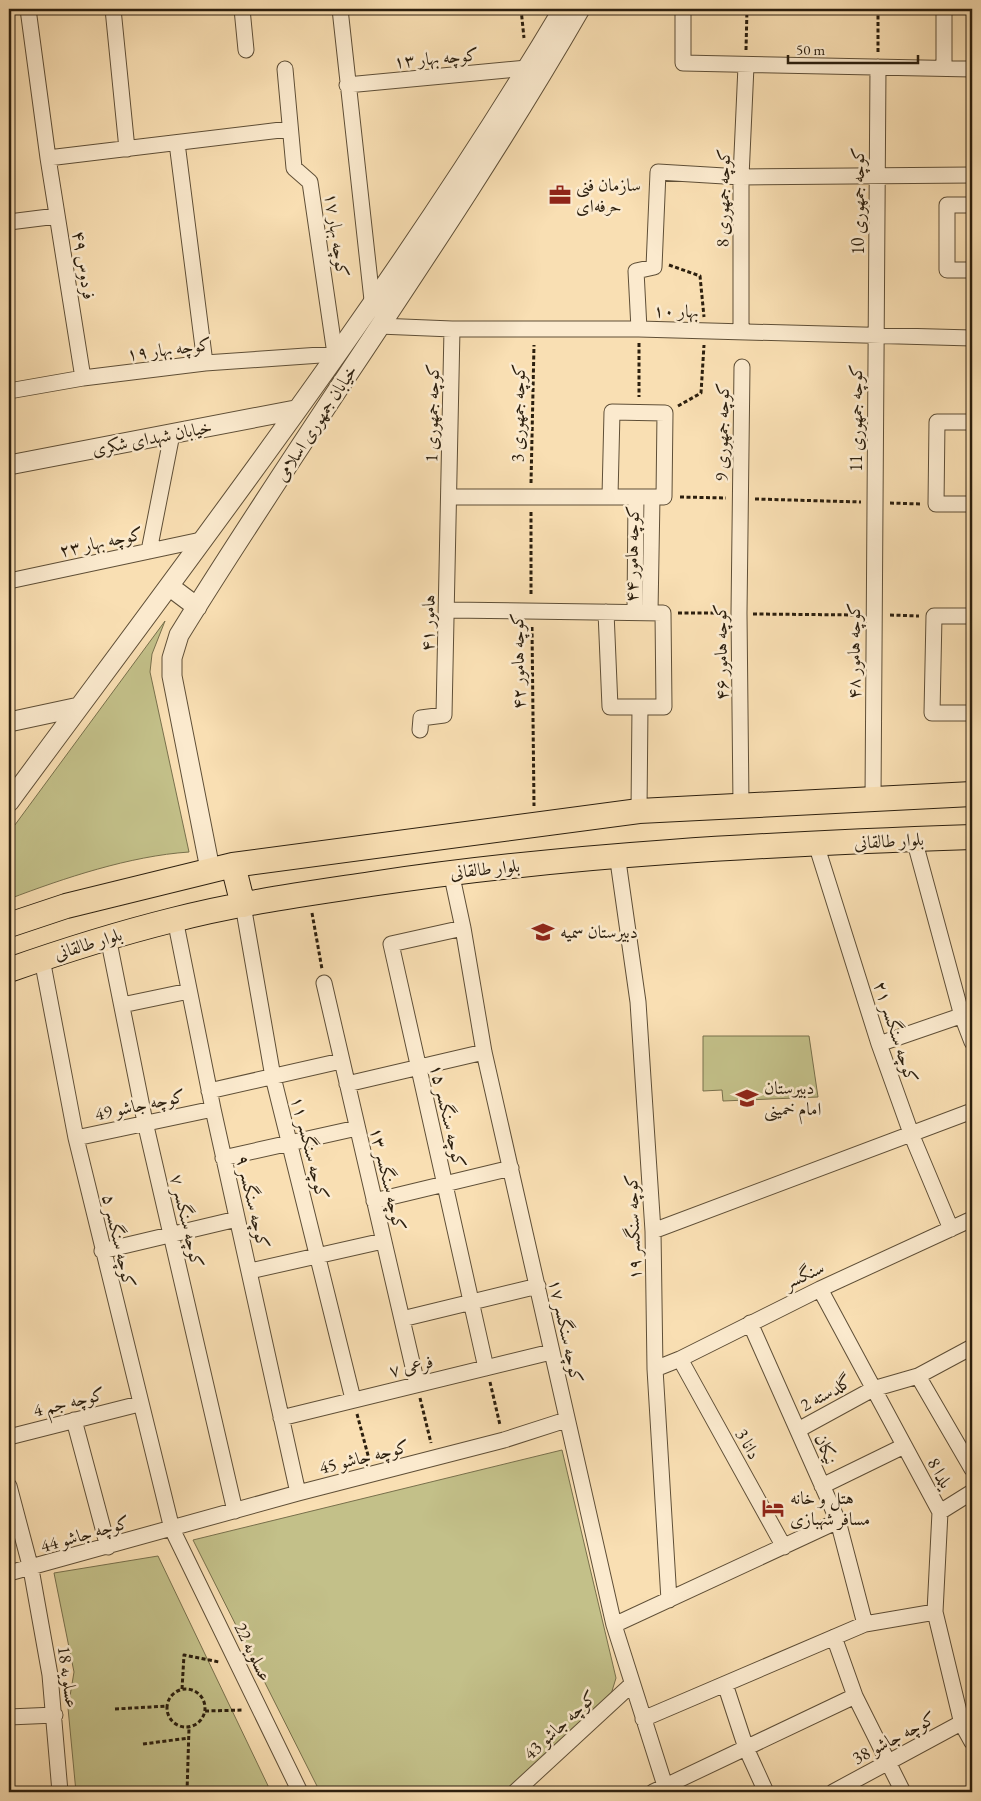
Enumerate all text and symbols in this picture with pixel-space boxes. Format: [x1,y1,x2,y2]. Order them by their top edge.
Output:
scale bar [788,32,918,64]
text: 50 m [796,40,825,59]
street label: کوچه بهار ۱۳ [393,42,479,75]
street label: کوچه جمهوری 10 [846,147,871,255]
street label: کوچه جمهوری 8 [710,148,737,248]
place label: سازمان فنی حرفه‌ای [576,173,641,217]
office icon: سازمان فنی حرفه‌ای [547,182,573,208]
street label: کوچه بهار ۱۷ [318,191,355,279]
street label: فردوس ۴۹ [67,229,101,301]
street label: بهار ۱۰ [653,299,699,323]
street label: کوچه بهار ۱۹ [125,332,213,367]
street label: خیابان جمهوری اسلامی [269,360,362,485]
street label: کوچه جمهوری 1 [419,363,446,463]
street label: کوچه جمهوری 3 [505,363,532,463]
street label: کوچه جمهوری 11 [844,364,869,472]
street label: کوچه جمهوری 9 [709,382,736,482]
street label: خیابان شهدای شکری [90,415,214,461]
street label: کوچه هامور ۴۴ [619,505,646,603]
street label: کوچه بهار ۲۳ [57,521,145,564]
street label: هامور ۴۱ [415,594,440,652]
street label: کوچه هامور ۴۶ [708,603,735,701]
street label: کوچه هامور ۴۸ [842,603,867,699]
street label: کوچه هامور ۴۲ [505,612,532,710]
street label: بلوار طالقانی [853,827,925,854]
street label: بلوار طالقانی [449,853,521,884]
school or university icon: دبیرستان سمیه [530,919,556,945]
place label: دبیرستان سمیه [560,920,638,943]
street label: بلوار طالقانی [51,922,125,965]
street label: کوچه سنگسر ۲۱ [867,978,924,1086]
street label: کوچه سنگسر ۱۵ [423,1062,472,1171]
place label: دبیرستان امام خمینی [764,1076,821,1125]
street label: کوچه جاشو 49 [93,1084,188,1127]
school or university icon: دبیرستان امام خمینی [734,1085,760,1111]
street label: کوچه سنگسر ۱۱ [285,1094,334,1203]
street label: کوچه سنگسر ۱۳ [363,1125,412,1234]
street label: کوچه سنگسر ۹ [230,1153,275,1251]
street label: کوچه سنگسر ۷ [164,1172,209,1270]
street label: کوچه سنگسر ۱۹ [619,1174,648,1280]
street label: کوچه سنگسر ۵ [96,1192,141,1290]
street label: سنگسر [778,1255,828,1296]
street label: کوچه سنگسر ۱۷ [542,1277,589,1386]
street label: فرعی ۷ [386,1349,436,1383]
street label: گلدسته 2 [796,1369,856,1416]
street label: کوچه جم 4 [31,1382,108,1427]
street label: دانا 3 [731,1424,766,1463]
street label: نیکان [810,1430,843,1468]
street label: کوچه جاشو 45 [317,1434,412,1481]
street label: یلدا 8 [923,1453,959,1494]
place label: هتل و خانه مسافر شهبازی [790,1486,870,1531]
hotel icon: هتل و خانه مسافر شهبازی [760,1495,786,1521]
street label: کوچه جاشو 44 [38,1510,133,1559]
street label: عسلویه 22 [229,1619,277,1685]
street label: عسلویه 18 [53,1644,84,1709]
street label: کوچه جاشو 43 [518,1685,602,1766]
street label: کوچه جاشو 38 [848,1706,941,1771]

